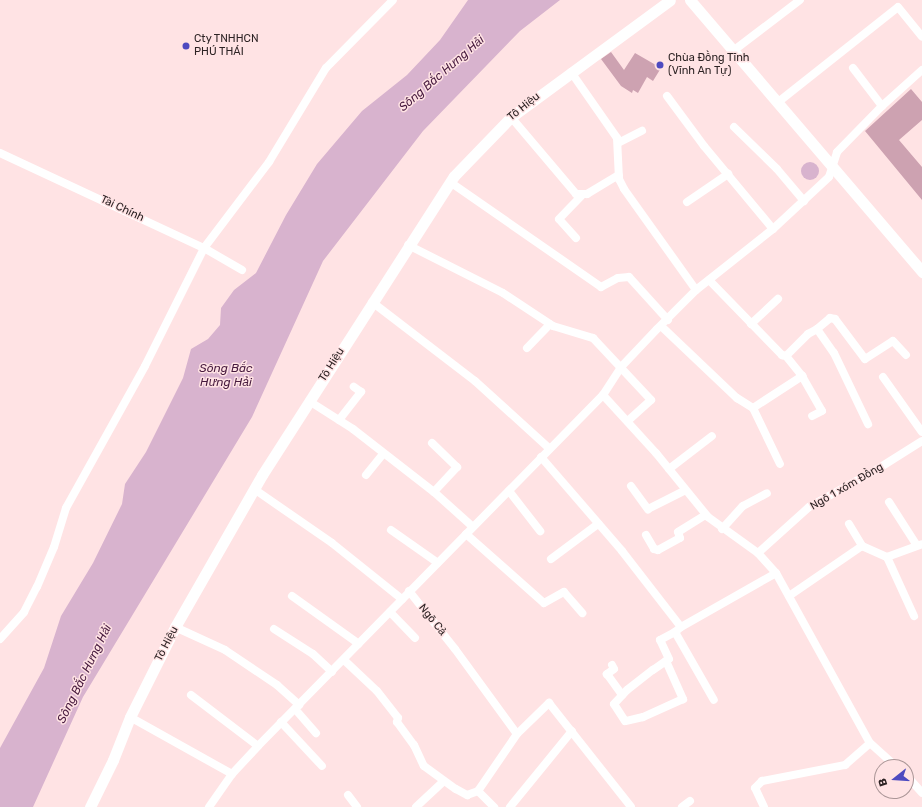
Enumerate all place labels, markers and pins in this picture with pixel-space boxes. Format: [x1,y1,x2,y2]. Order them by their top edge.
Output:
place label: Cty TNHHCN PHÚ THÁI [194,33,259,59]
marker: Cty TNHHCN PHÚ THÁI [181,41,191,51]
place label: Chùa Đồng Tĩnh (Vĩnh An Tự) [668,52,750,78]
marker: Chùa Đồng Tĩnh (Vĩnh An Tự) [655,60,665,70]

